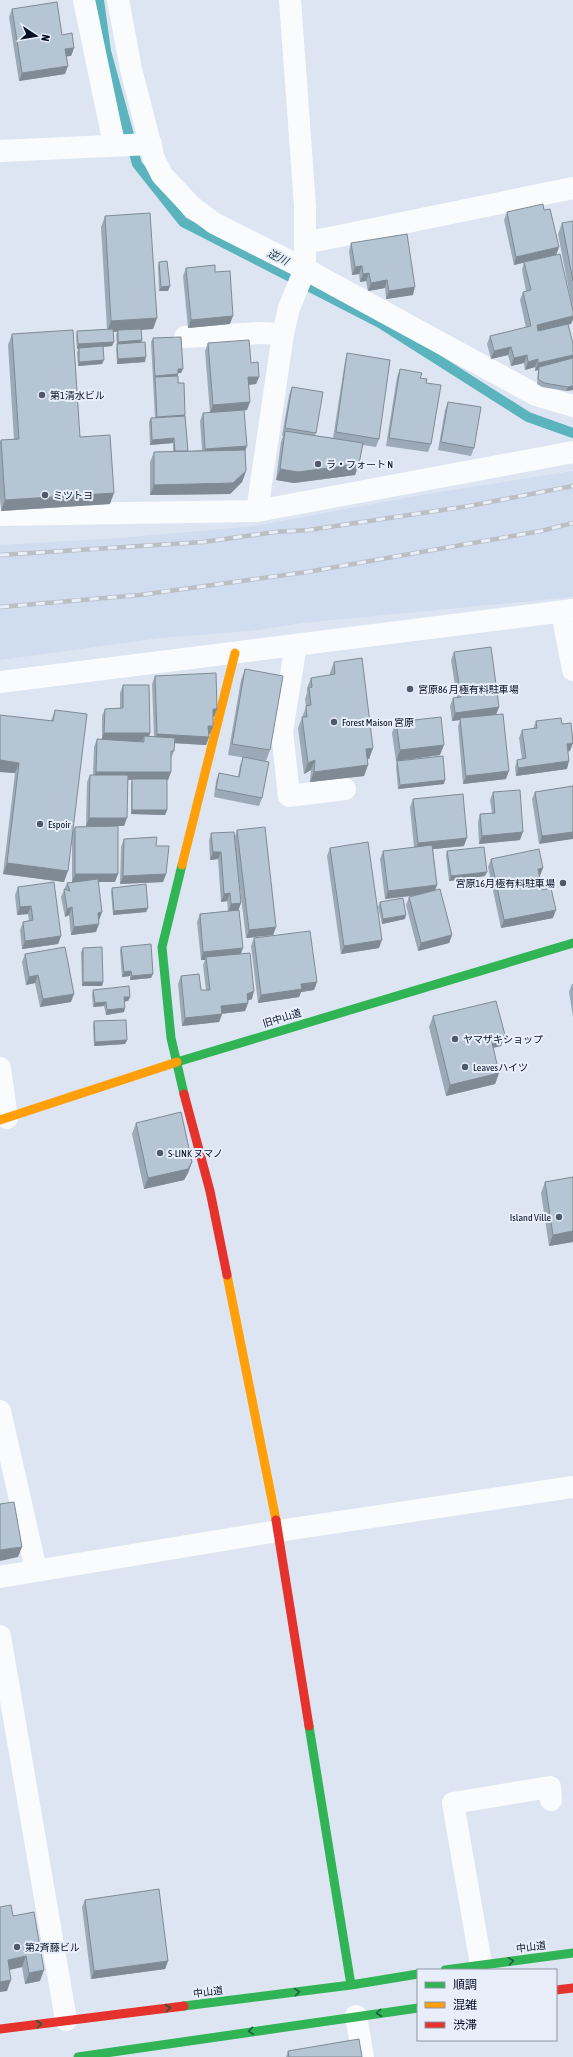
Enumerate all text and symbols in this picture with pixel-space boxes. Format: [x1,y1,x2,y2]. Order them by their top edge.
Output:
north arrow [16,16,56,56]
text: N [39,34,52,43]
water label: 逆川 [265,247,291,268]
marker: 第1清水ビル [37,390,47,400]
place label: 第1清水ビル [50,390,105,401]
marker: ラ・フォート N [313,459,323,469]
place label: ラ・フォート N [326,459,393,470]
marker: ミツトヨ [40,490,50,500]
place label: ミツトヨ [53,490,93,501]
marker: 宮原86 月極有料駐車場 [405,684,415,694]
place label: 宮原86 月極有料駐車場 [418,684,519,695]
marker: Forest Maison 宮原 [329,717,339,727]
place label: Forest Maison 宮原 [342,717,414,728]
marker: Espoir [35,819,45,829]
place label: Espoir [48,819,72,830]
place label: 宮原16月極有料駐車場 [456,878,555,889]
marker: 宮原16月極有料駐車場 [558,878,568,888]
street label: 旧中山道 [261,1007,303,1029]
marker: ヤマザキショップ [450,1034,460,1044]
place label: ヤマザキショップ [463,1034,543,1045]
marker: Leavesハイツ [460,1062,470,1072]
place label: Leavesハイツ [473,1062,528,1073]
marker: S-LINK ヌマノ [155,1148,165,1158]
place label: S-LINK ヌマノ [168,1148,223,1159]
place label: Island Ville [510,1212,551,1223]
marker: Island Ville [554,1212,564,1222]
street label: 中山道 [515,1940,547,1954]
marker: 第2斉藤ビル [12,1942,22,1952]
place label: 第2斉藤ビル [25,1942,80,1953]
one-way arrow [508,1956,514,1965]
legend [417,1969,557,2041]
text: 順調 [453,1978,477,1992]
street label: 中山道 [192,1985,224,1999]
one-way arrow [294,1987,300,1996]
text: 混雑 [453,1998,477,2012]
one-way arrow [165,2004,171,2013]
one-way arrow [376,2008,382,2017]
text: 渋滞 [453,2018,477,2032]
one-way arrow [36,2020,42,2029]
one-way arrow [248,2026,254,2035]

